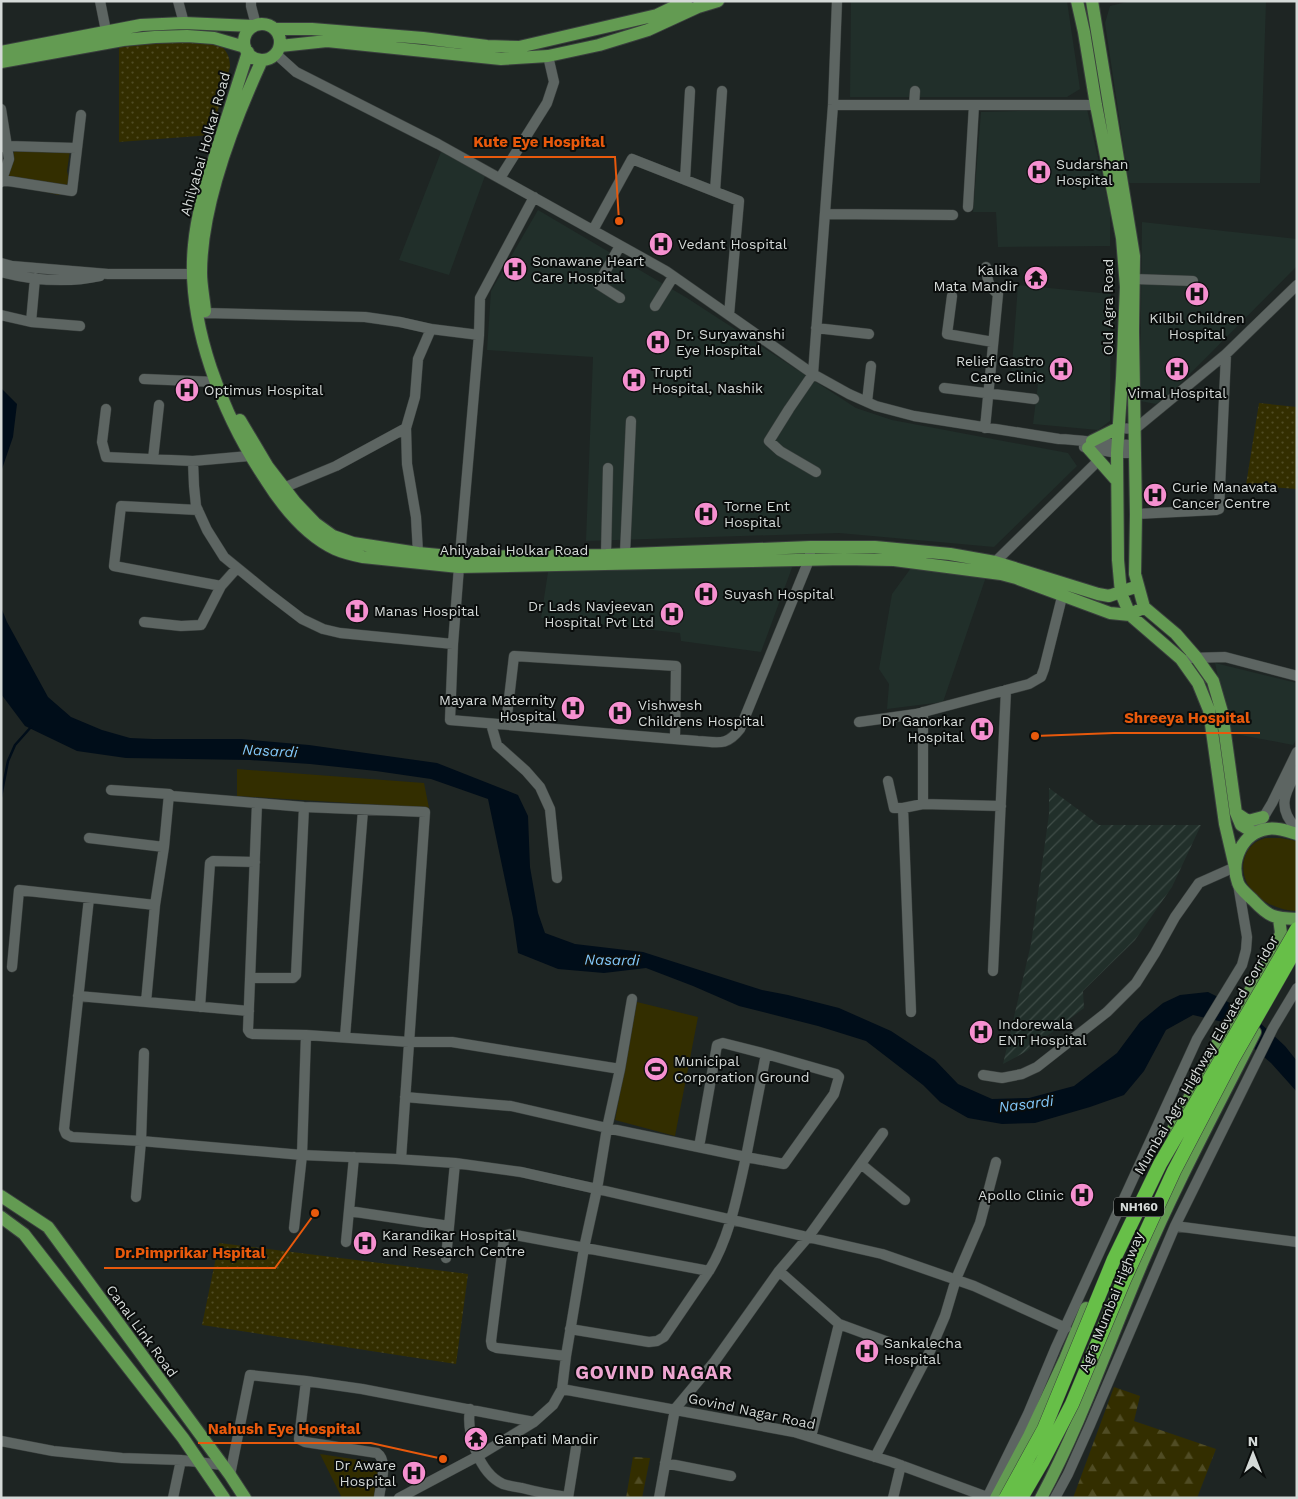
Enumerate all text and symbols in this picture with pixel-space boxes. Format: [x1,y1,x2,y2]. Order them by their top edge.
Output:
street label: Ahilyabai Holkar Road [177,70,233,218]
callout: Kute Eye Hospital [464,127,615,157]
text: Kute Eye Hospital [473,133,605,151]
place label: Sudarshan Hospital [1056,156,1128,188]
hospital icon: Sudarshan Hospital [1026,159,1052,185]
hospital icon: Vedant Hospital [648,231,674,257]
place label: Vedant Hospital [678,236,788,252]
place label: Sonawane Heart Care Hospital [532,253,644,285]
hospital icon: Sonawane Heart Care Hospital [502,256,528,282]
street label: Old Agra Road [1100,259,1116,355]
place label: Kalika Mata Mandir [934,262,1018,294]
temple icon: Kalika Mata Mandir [1023,265,1049,291]
hospital icon: Kilbil Children Hospital [1184,281,1210,307]
place label: Kilbil Children Hospital [1149,310,1245,342]
place label: Dr. Suryawanshi Eye Hospital [676,326,785,358]
hospital icon: Dr. Suryawanshi Eye Hospital [645,329,671,355]
place label: Relief Gastro Care Clinic [956,353,1044,385]
hospital icon: Relief Gastro Care Clinic [1048,356,1074,382]
hospital icon: Vimal Hospital [1164,356,1190,382]
place label: Trupti Hospital, Nashik [652,364,763,396]
hospital icon: Trupti Hospital, Nashik [621,367,647,393]
hospital icon: Optimus Hospital [174,377,200,403]
place label: Optimus Hospital [204,382,324,398]
place label: Vimal Hospital [1127,385,1227,401]
place label: Curie Manavata Cancer Centre [1172,479,1277,511]
hospital icon: Curie Manavata Cancer Centre [1142,482,1168,508]
place label: Torne Ent Hospital [724,498,790,530]
hospital icon: Torne Ent Hospital [693,501,719,527]
street label: Ahilyabai Holkar Road [440,542,588,558]
hospital icon: Suyash Hospital [693,581,719,607]
place label: Suyash Hospital [724,586,835,602]
hospital icon: Manas Hospital [344,598,370,624]
place label: Dr Lads Navjeevan Hospital Pvt Ltd [528,598,654,630]
hospital icon: Dr Lads Navjeevan Hospital Pvt Ltd [659,601,685,627]
place label: Manas Hospital [374,603,480,619]
place label: Mayara Maternity Hospital [439,692,557,724]
hospital icon: Mayara Maternity Hospital [560,695,586,721]
place label: Vishwesh Childrens Hospital [638,697,765,729]
hospital icon: Vishwesh Childrens Hospital [607,700,633,726]
callout: Shreeya Hospital [1114,703,1260,733]
text: Shreeya Hospital [1124,709,1250,727]
place label: Dr Ganorkar Hospital [882,713,965,745]
hospital icon: Dr Ganorkar Hospital [969,716,995,742]
water label: Nasardi [242,741,299,761]
street label: Mumbai Agra Highway Elevated Corridor [1131,932,1281,1177]
water label: Nasardi [584,951,641,970]
place label: Indorewala ENT Hospital [998,1016,1087,1048]
hospital icon: Indorewala ENT Hospital [968,1019,994,1045]
place label: Municipal Corporation Ground [674,1053,810,1085]
sports icon: Municipal Corporation Ground [643,1056,669,1082]
water label: Nasardi [997,1092,1056,1116]
hospital icon: Apollo Clinic [1069,1182,1095,1208]
place label: Apollo Clinic [978,1187,1064,1203]
road number: NH160 [1114,1198,1164,1216]
place label: Karandikar Hospital and Research Centre [382,1227,525,1259]
street label: Agra Mumbai Highway [1076,1229,1147,1374]
hospital icon: Karandikar Hospital and Research Centre [352,1230,378,1256]
callout: Dr.Pimprikar Hspital [104,1238,275,1268]
text: Dr.Pimprikar Hspital [115,1244,265,1262]
street label: Canal Link Road [103,1282,181,1380]
place label: Sankalecha Hospital [884,1335,962,1367]
hospital icon: Sankalecha Hospital [854,1338,880,1364]
district label: GOVIND NAGAR [575,1361,733,1384]
street label: Govind Nagar Road [687,1390,817,1432]
callout: Nahush Eye Hospital [198,1413,371,1443]
text: Nahush Eye Hospital [208,1420,360,1438]
temple icon: Ganpati Mandir [463,1426,489,1452]
north arrow [1228,1429,1278,1479]
place label: Ganpati Mandir [494,1431,598,1447]
text: N [1248,1433,1258,1449]
place label: Dr Aware Hospital [334,1457,397,1489]
hospital icon: Dr Aware Hospital [401,1460,427,1486]

